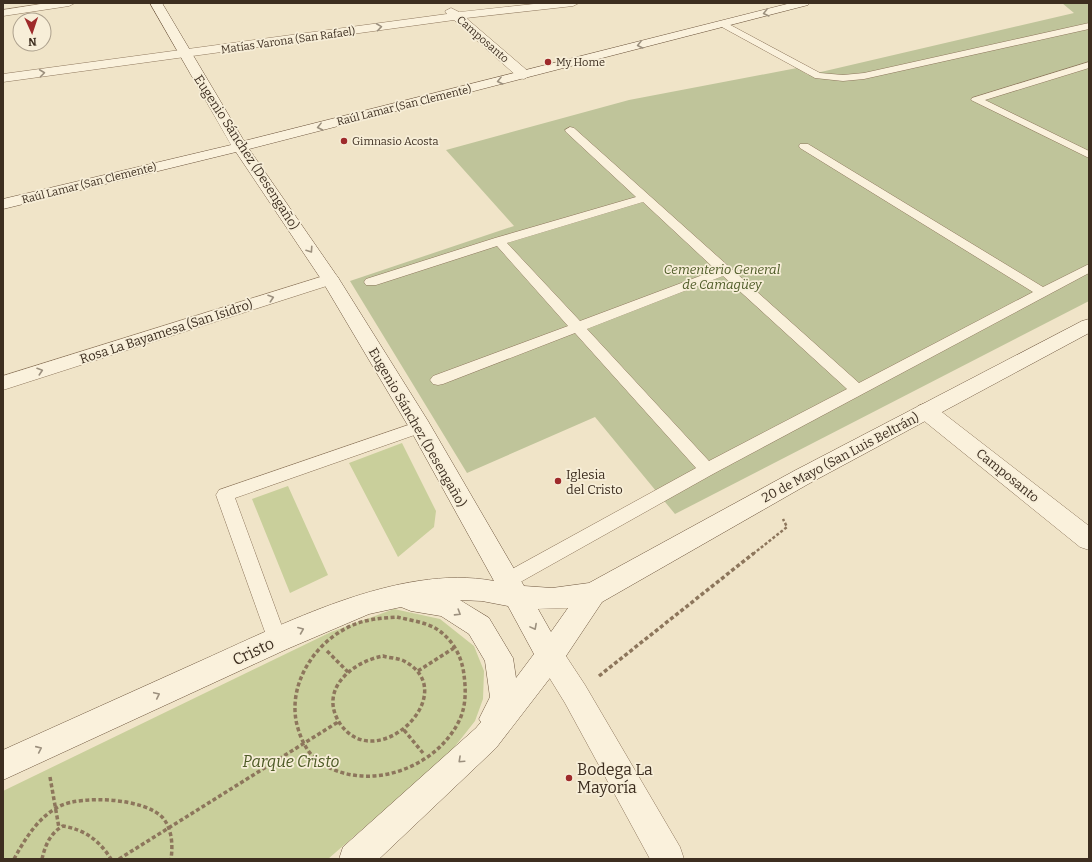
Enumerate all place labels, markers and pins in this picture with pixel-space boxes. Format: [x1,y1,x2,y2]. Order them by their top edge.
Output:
place label: My Home [556,56,605,69]
marker: My Home [543,57,553,67]
place label: Gimnasio Acosta [352,135,438,148]
marker: Gimnasio Acosta [339,136,349,146]
place label: Iglesia del Cristo [566,467,623,497]
marker: Iglesia del Cristo [553,476,563,486]
place label: Bodega La Mayoría [577,760,653,797]
marker: Bodega La Mayoría [564,773,574,783]

